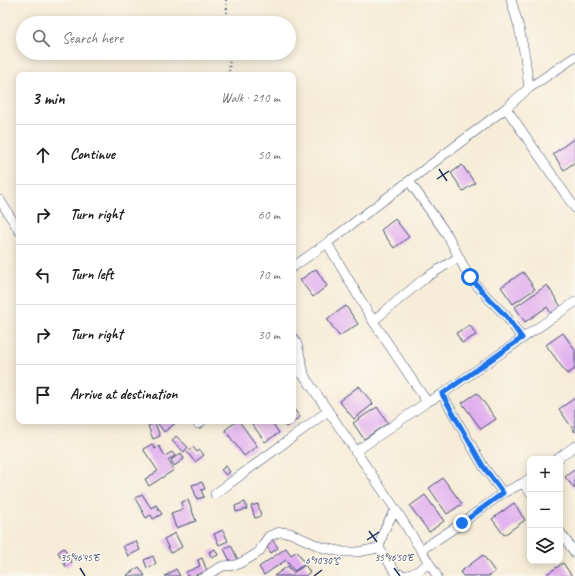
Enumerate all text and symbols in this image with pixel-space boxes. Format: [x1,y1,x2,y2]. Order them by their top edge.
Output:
search box [16,16,296,60]
icon: search [30,27,52,49]
text: Search here [62,29,123,48]
text: 3 min [32,88,65,109]
text: Walk · 210 m [221,90,280,106]
icon: ahead [32,144,54,166]
text: Continue [70,145,115,164]
text: 50 m [258,147,280,163]
icon: right [32,204,54,226]
text: Turn right [70,205,123,224]
text: 60 m [258,207,280,223]
icon: left [32,264,54,286]
text: Turn left [70,265,113,284]
text: 70 m [258,267,280,283]
route start [461,268,479,286]
icon: right [32,324,54,346]
text: Turn right [70,325,123,344]
text: 30 m [258,327,280,343]
icon: arrive [32,384,54,406]
text: Arrive at destination [70,385,177,404]
map controls [527,456,563,564]
button: + [527,456,563,492]
button: − [527,492,563,528]
route end [453,514,471,532]
button: layers [527,528,563,564]
text: 35°46'45"E [61,551,101,564]
text: 35°46'50"E [375,551,415,564]
text: 6°10'30"S [305,554,341,567]

